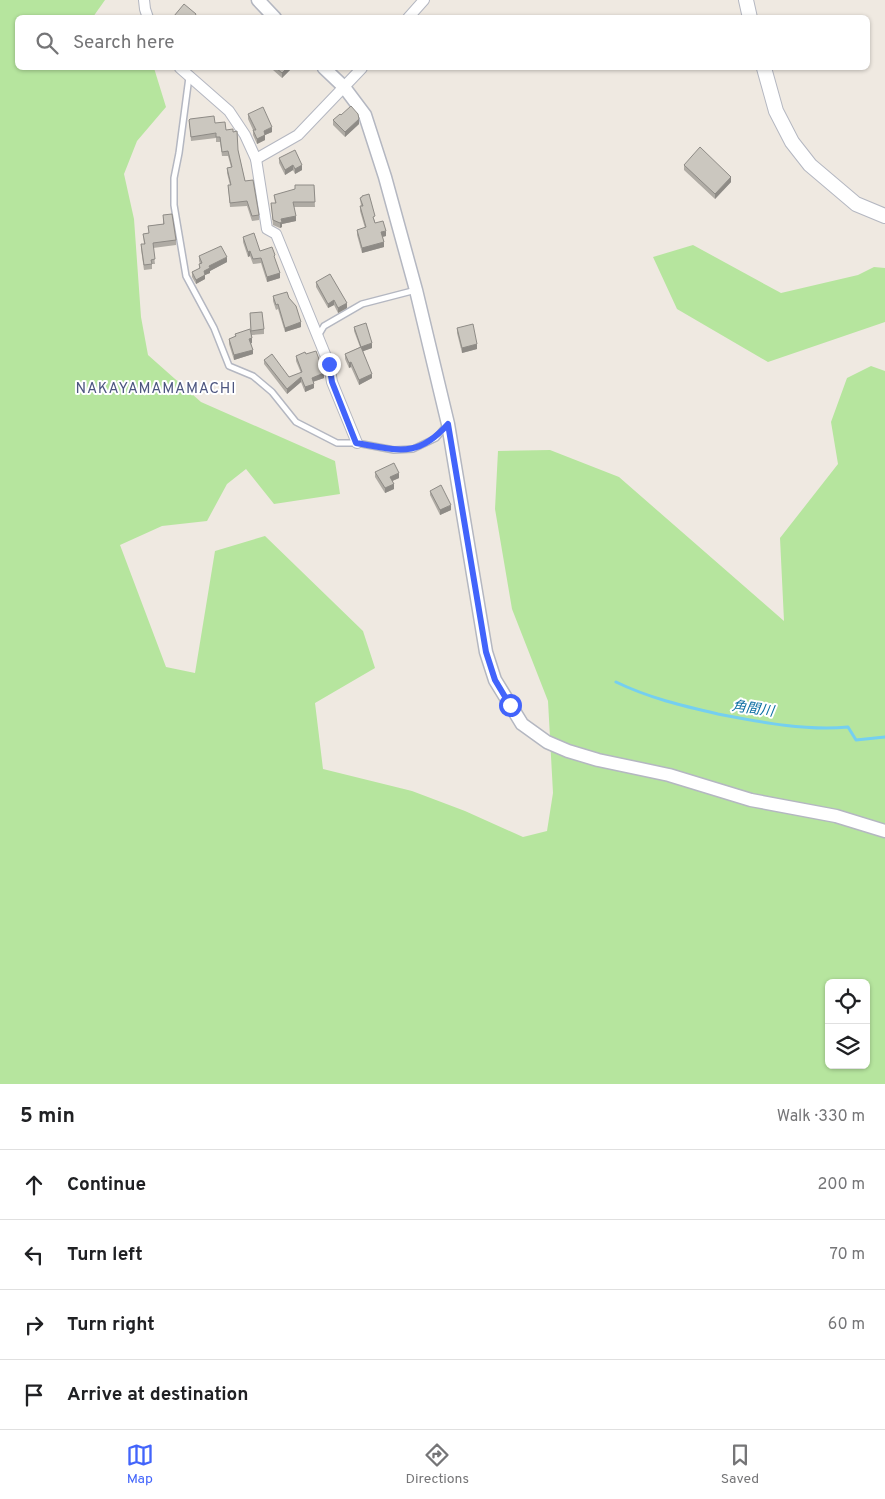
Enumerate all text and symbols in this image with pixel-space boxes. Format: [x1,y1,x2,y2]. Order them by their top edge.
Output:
search box [15,15,870,70]
icon: search [33,29,61,57]
text: Search here [73,31,175,55]
route end [318,353,341,376]
district label: NAKAYAMAMAMACHI [76,380,236,399]
route start [499,694,522,717]
water label: 角間川 [731,698,777,721]
map controls [825,979,870,1069]
button: locate [825,979,870,1024]
button: layers [825,1024,870,1069]
text: 5 min [20,1103,75,1130]
text: Walk · 330 m [777,1107,865,1127]
icon: ahead [20,1171,48,1199]
text: Continue [67,1173,146,1197]
text: 200 m [817,1175,865,1195]
icon: left [20,1241,48,1269]
text: Turn left [67,1243,143,1267]
text: 70 m [830,1245,865,1265]
icon: right [20,1311,48,1339]
text: Turn right [67,1313,155,1337]
text: 60 m [828,1315,865,1335]
icon: arrive [20,1381,48,1409]
text: Arrive at destination [67,1383,248,1407]
tab: Map [126,1441,154,1488]
tab: Directions [405,1441,469,1488]
tab: Saved [721,1441,759,1488]

